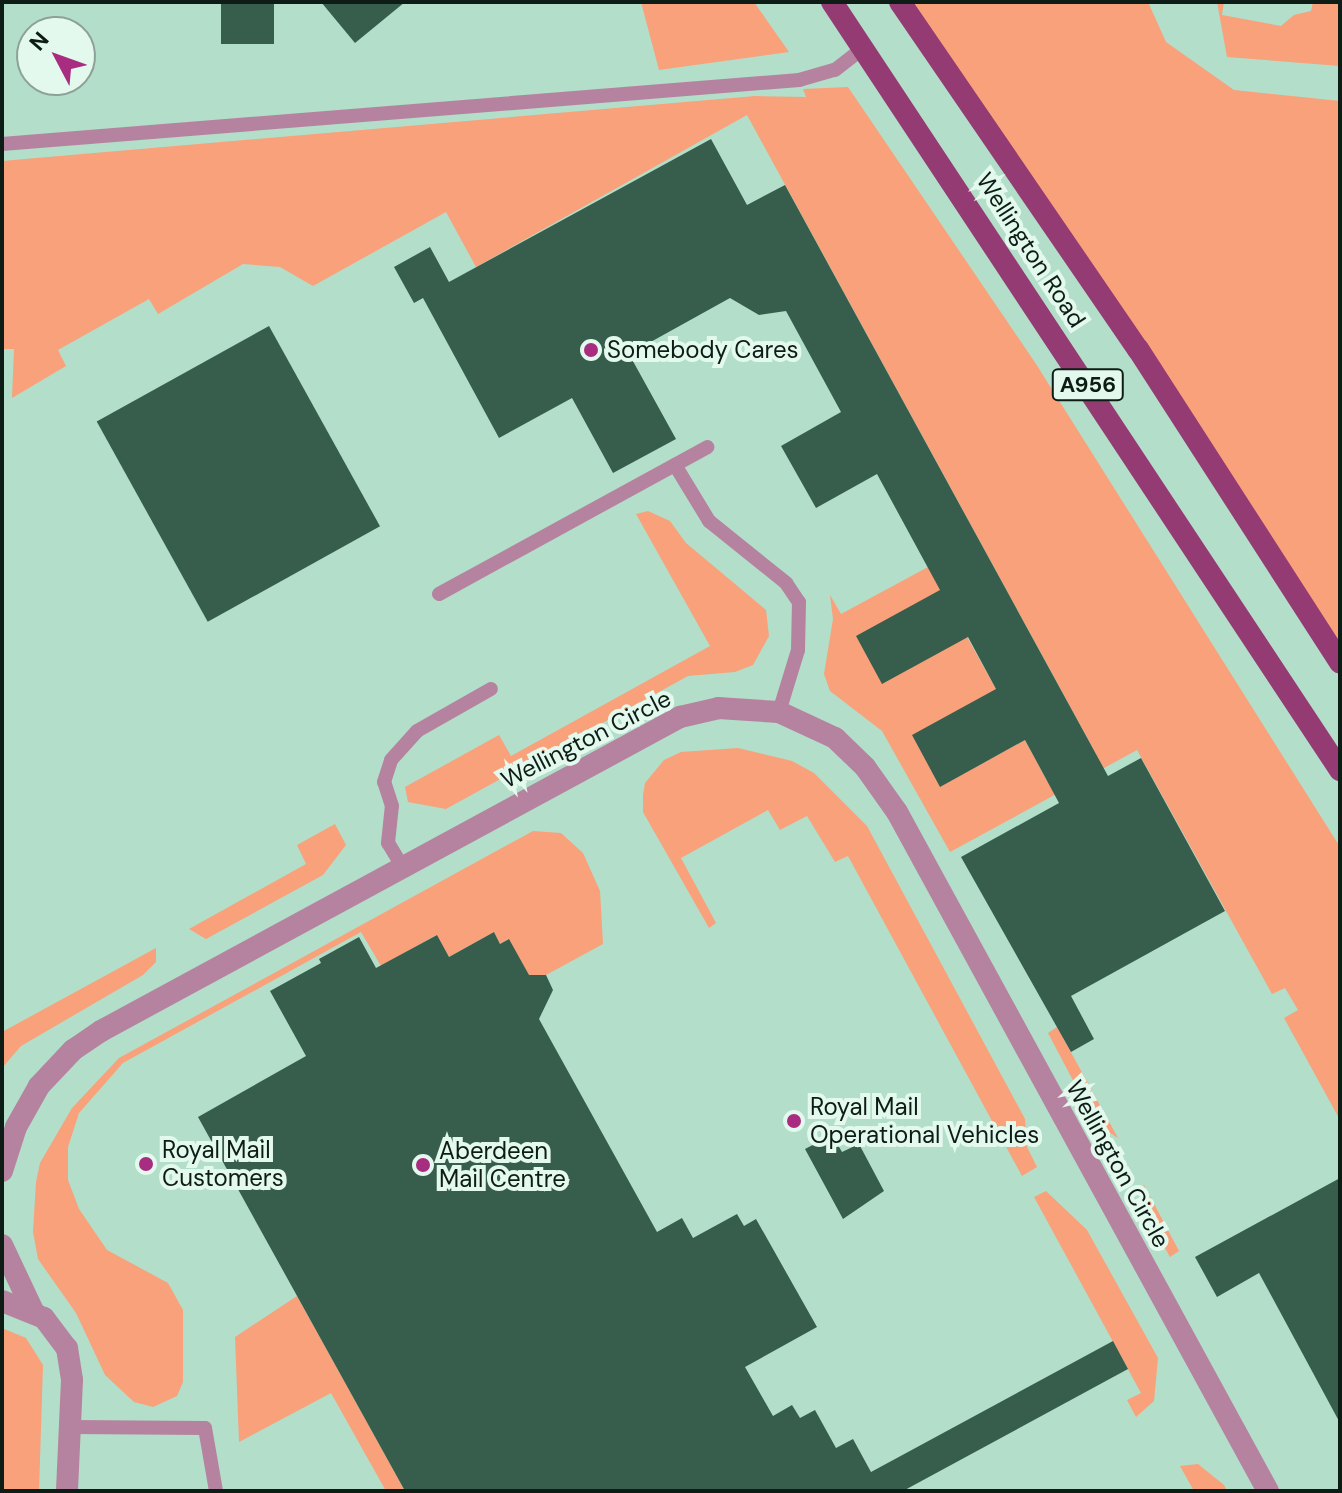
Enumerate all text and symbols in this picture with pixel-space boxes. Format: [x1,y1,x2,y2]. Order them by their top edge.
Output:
north arrow [16,16,96,96]
text: N [23,26,55,57]
street label: Wellington Road [970,167,1092,333]
place label: Somebody Cares [607,336,799,364]
marker: Somebody Cares [582,341,600,359]
road number: A956 [1050,367,1126,403]
street label: Wellington Circle [496,684,676,794]
street label: Wellington Circle [1060,1075,1176,1253]
place label: Royal Mail Operational Vehicles [810,1093,1039,1149]
marker: Royal Mail Operational Vehicles [785,1112,803,1130]
place label: Royal Mail Customers [162,1136,284,1192]
place label: Aberdeen Mail Centre [439,1137,566,1193]
marker: Royal Mail Customers [137,1155,155,1173]
marker: Aberdeen Mail Centre [414,1156,432,1174]

